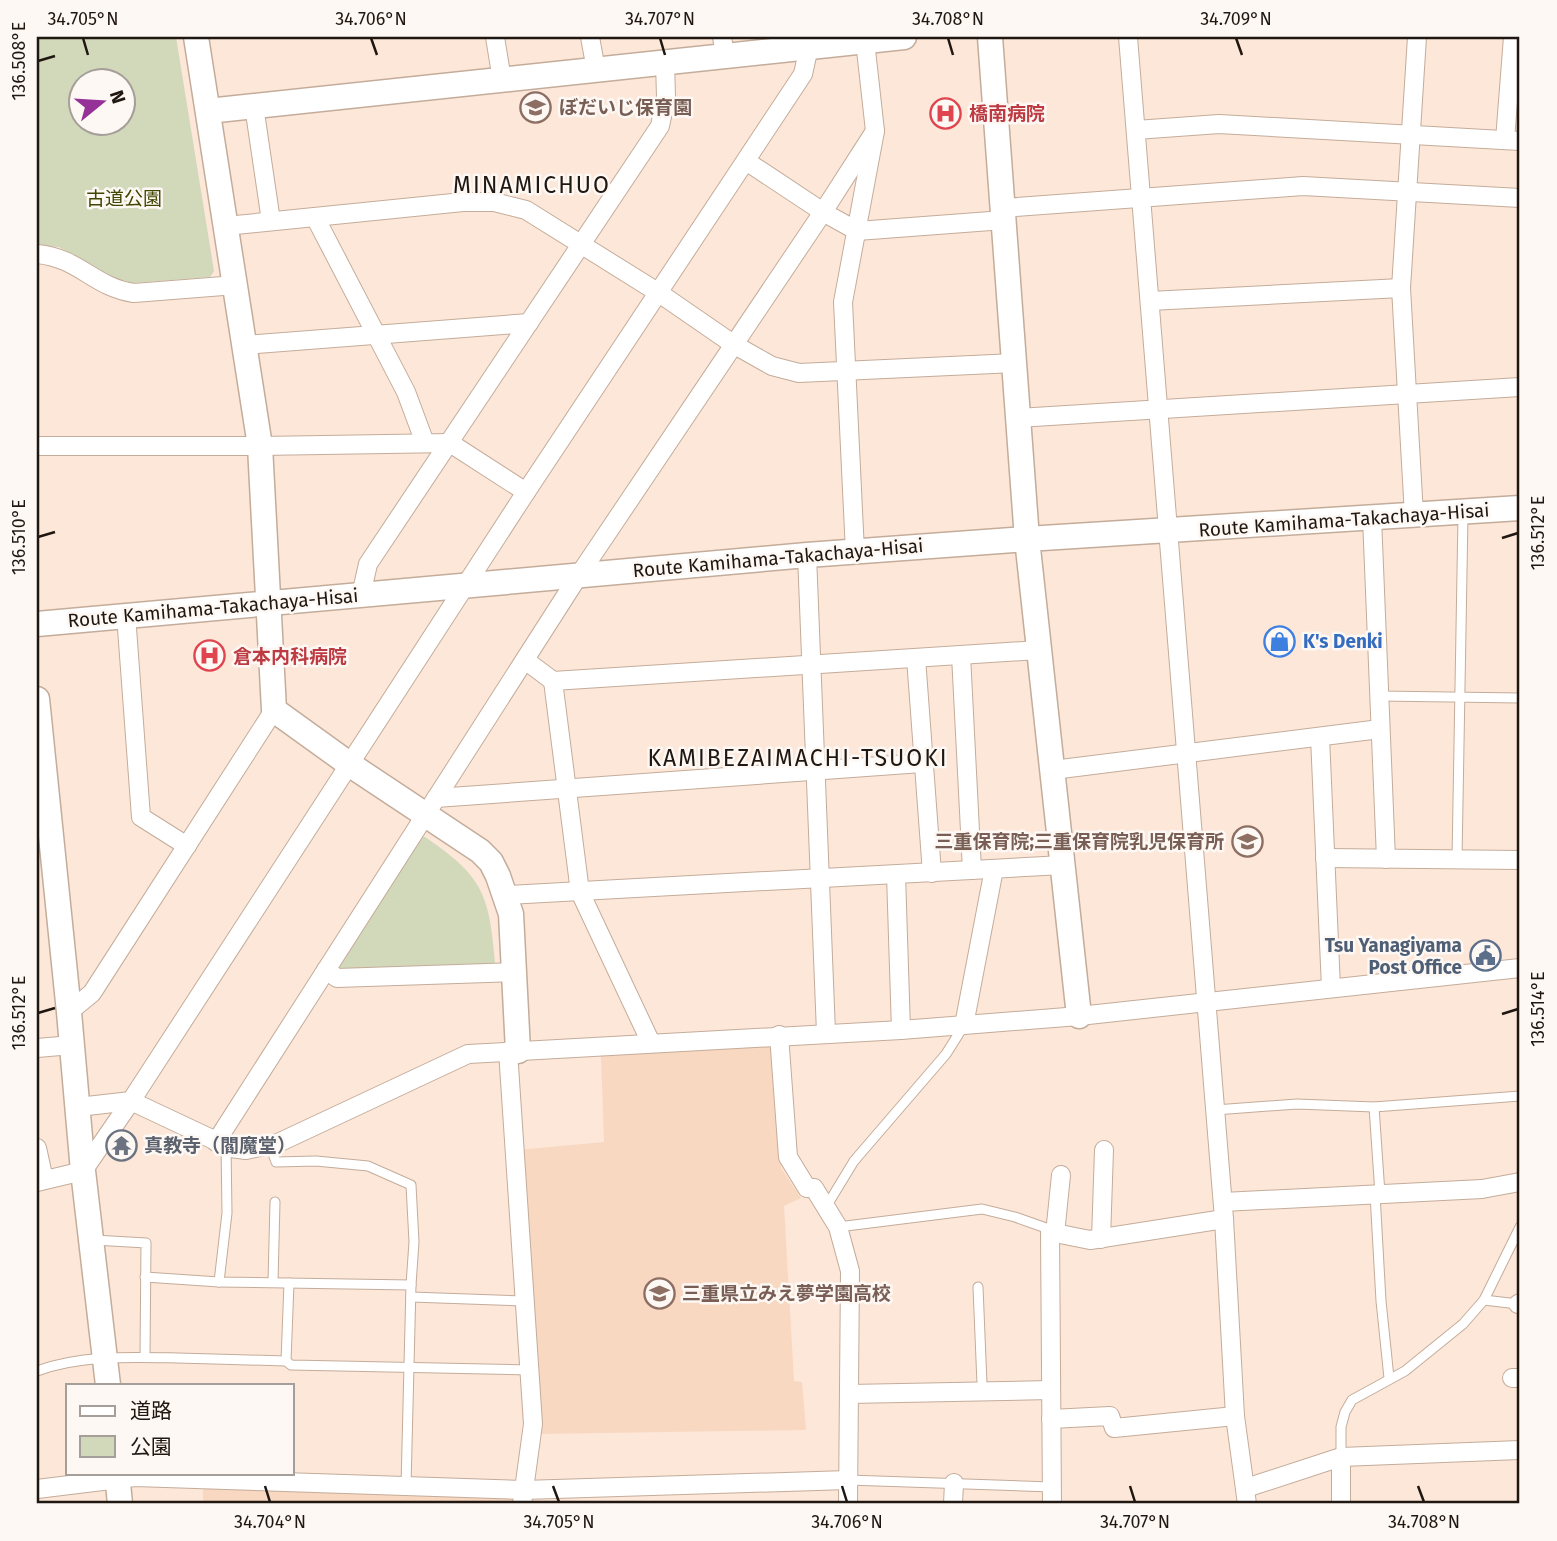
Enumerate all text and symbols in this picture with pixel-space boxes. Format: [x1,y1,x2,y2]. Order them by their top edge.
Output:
text: 34.705°N [47,8,119,30]
text: 34.706°N [335,8,407,30]
text: 34.707°N [625,8,695,30]
text: 34.708°N [912,8,984,30]
text: 34.709°N [1200,8,1272,30]
text: 136.508°E [8,22,30,100]
north arrow [66,66,136,136]
text: N [105,87,131,106]
school or university icon: ぼだいじ保育園 [519,90,553,124]
place label: ぼだいじ保育園 [559,96,692,119]
hospital icon: 橋南病院 [929,96,963,130]
place label: 橋南病院 [969,102,1045,125]
district label: MINAMICHUO [453,171,611,199]
park label: 古道公園 [86,187,162,210]
text: 136.512°E [1527,496,1549,570]
street label: Route Kamihama-Takachaya-Hisai [1198,498,1490,542]
text: 136.510°E [8,499,30,575]
street label: Route Kamihama-Takachaya-Hisai [632,534,924,582]
street label: Route Kamihama-Takachaya-Hisai [67,584,359,632]
shop icon: K's Denki [1263,624,1297,658]
place label: K's Denki [1303,630,1383,653]
hospital icon: 倉本内科病院 [193,639,227,673]
place label: 倉本内科病院 [233,645,347,668]
district label: KAMIBEZAIMACHI-TSUOKI [647,744,949,772]
school or university icon: 三重保育院;三重保育院乳児保育所 [1230,824,1264,858]
place label: 三重保育院;三重保育院乳児保育所 [934,830,1224,853]
place label: Tsu Yanagiyama Post Office [1325,934,1462,979]
public building icon: Tsu Yanagiyama Post Office [1468,939,1502,973]
text: 136.514°E [1527,971,1549,1047]
text: 136.512°E [8,976,30,1050]
temple icon: 真教寺（閻魔堂） [104,1128,138,1162]
place label: 真教寺（閻魔堂） [144,1134,296,1157]
school or university icon: 三重県立みえ夢学園高校 [642,1276,676,1310]
place label: 三重県立みえ夢学園高校 [682,1282,891,1305]
legend [66,1384,294,1474]
text: 道路 [130,1398,172,1424]
text: 公園 [130,1434,172,1460]
text: 34.704°N [234,1511,306,1533]
text: 34.705°N [523,1511,595,1533]
text: 34.706°N [811,1511,883,1533]
text: 34.707°N [1100,1511,1170,1533]
text: 34.708°N [1388,1511,1460,1533]

